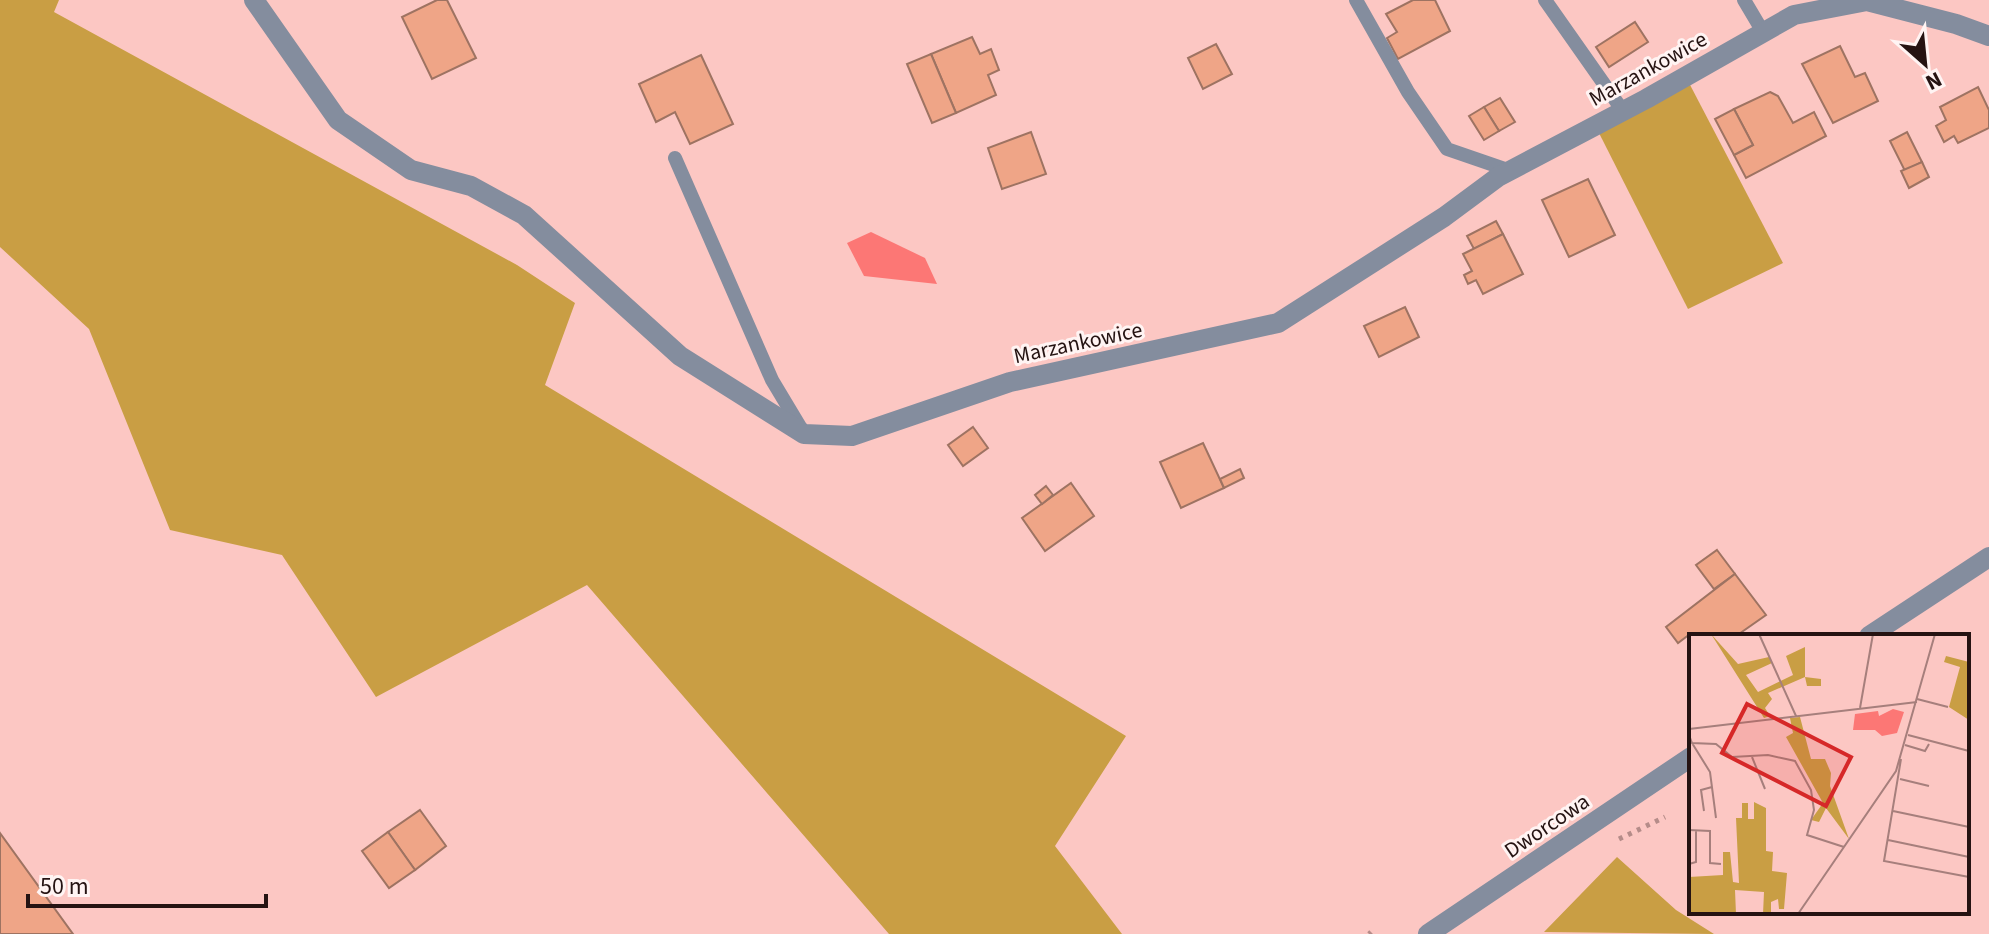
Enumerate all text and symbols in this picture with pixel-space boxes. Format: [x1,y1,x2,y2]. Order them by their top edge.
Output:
street label: Marzankowice [1583,23,1713,115]
north arrow [1885,24,1965,104]
text: N [1920,63,1947,99]
street label: Marzankowice [1011,314,1145,372]
inset map [1689,634,1969,914]
street label: Dworcowa [1498,786,1596,866]
scale bar [28,858,266,908]
text: 50 m [40,869,89,904]

